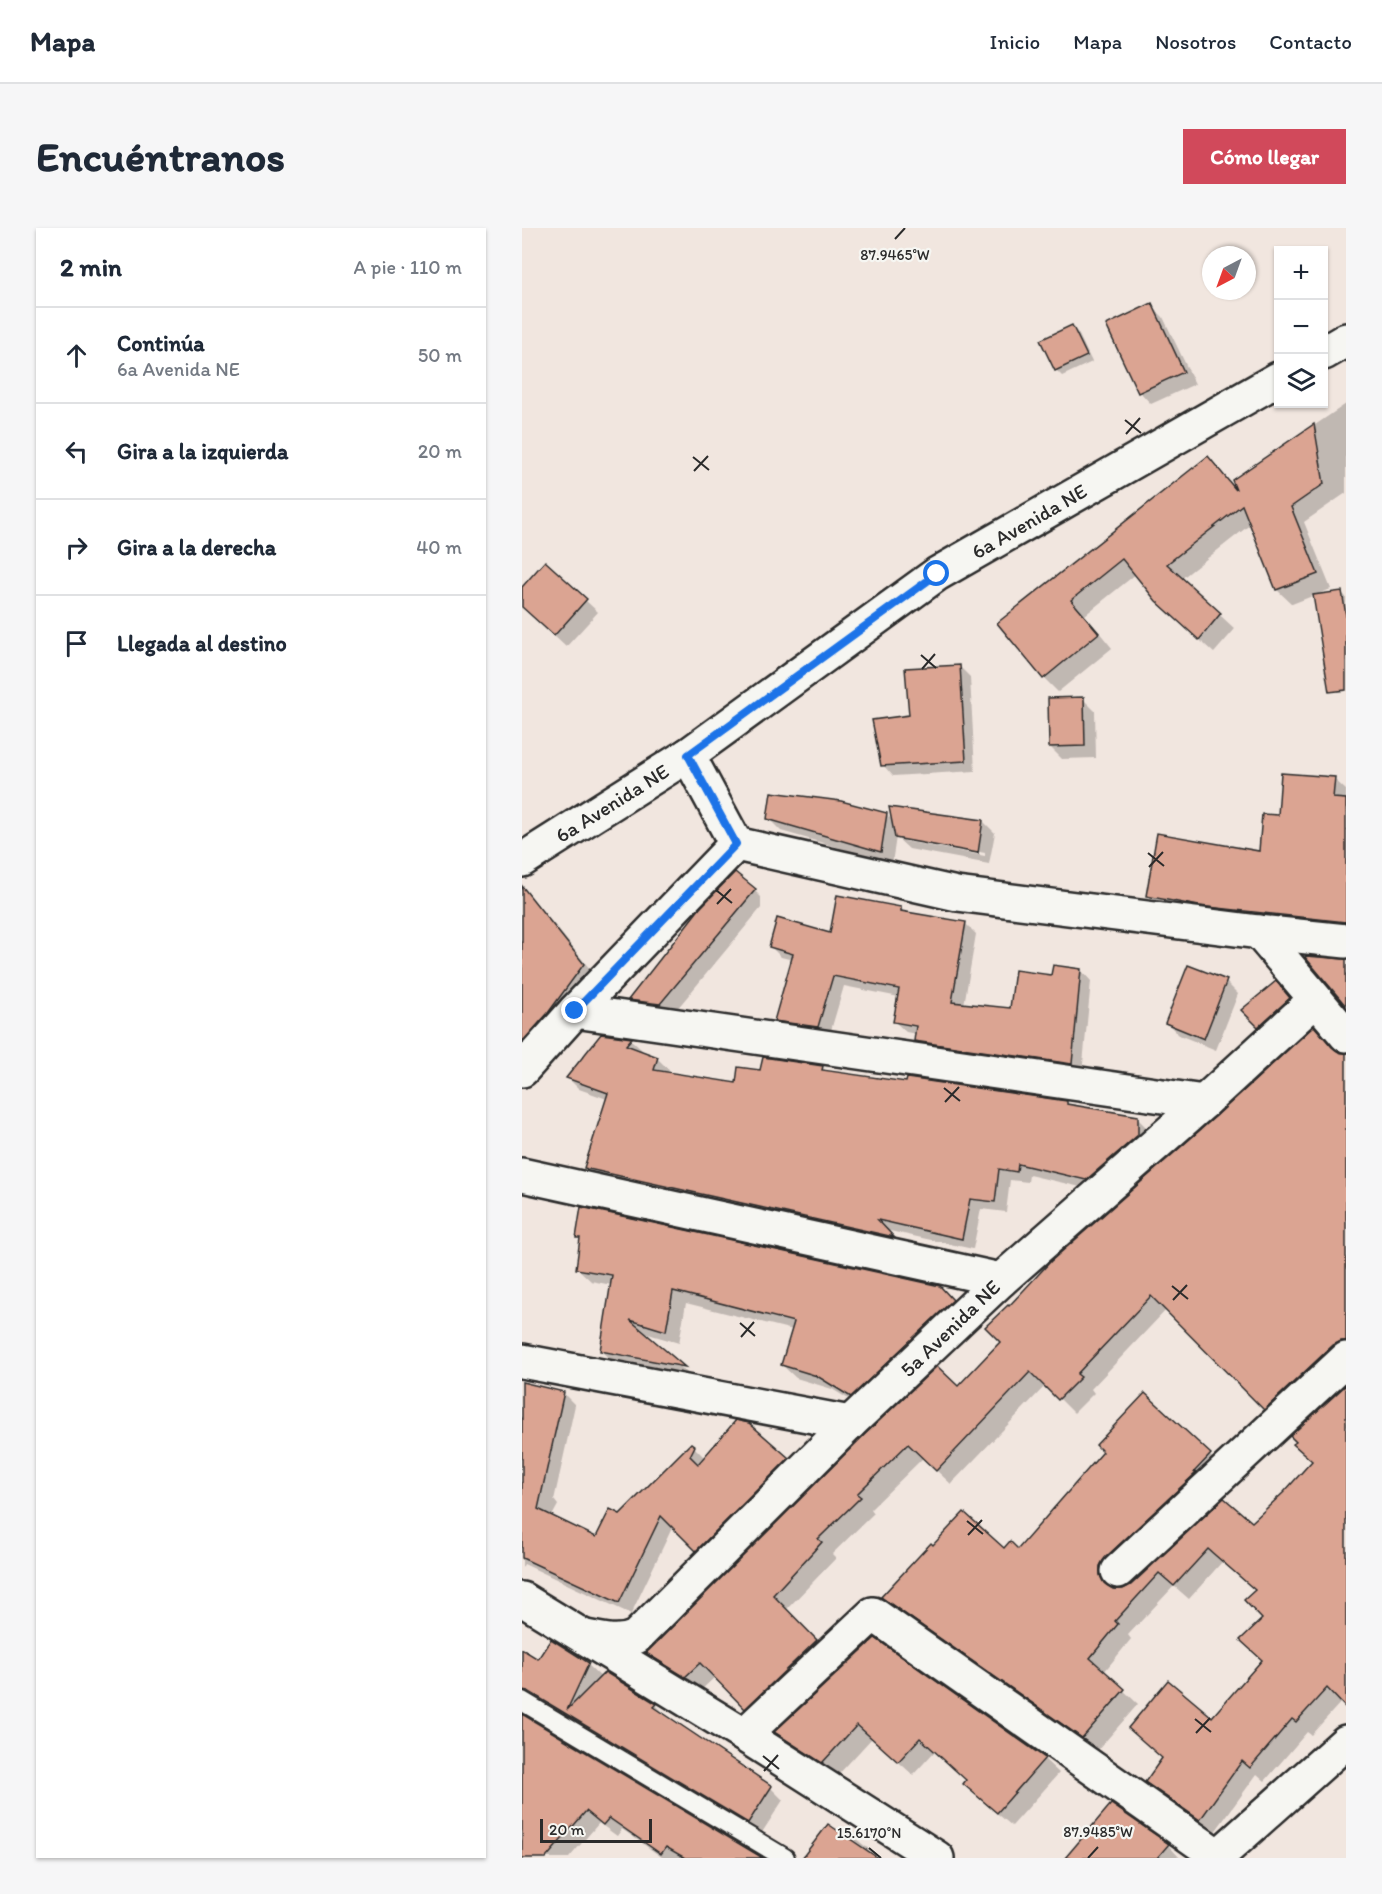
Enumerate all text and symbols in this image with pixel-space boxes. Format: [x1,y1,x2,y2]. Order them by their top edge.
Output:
text: Mapa [30,24,95,58]
text: Inicio [990,29,1040,54]
text: Mapa [1073,29,1122,54]
text: Nosotros [1155,29,1236,54]
text: Contacto [1269,29,1352,54]
button: Cómo llegar [1183,129,1346,184]
text: Encuéntranos [36,131,285,182]
text: 87.9465°W [860,246,930,264]
north arrow [1202,246,1256,300]
map controls [1274,246,1328,408]
button: + [1274,246,1328,300]
text: 2 min [60,251,122,283]
text: A pie · 110 m [354,255,462,279]
button: − [1274,300,1328,354]
text: Continúa [117,330,205,357]
icon: ahead [60,339,93,372]
text: 50 m [418,343,462,367]
button: layers [1274,354,1328,408]
text: 6a Avenida NE [117,357,240,381]
icon: left [60,435,93,468]
text: Gira a la izquierda [117,438,288,465]
text: 20 m [418,439,462,463]
street label: 6a Avenida NE [967,478,1091,564]
icon: right [60,531,93,564]
text: Gira a la derecha [117,534,276,561]
text: 40 m [416,535,462,559]
route start [923,560,949,586]
icon: arrive [60,627,93,660]
text: Llegada al destino [117,630,287,657]
street label: 6a Avenida NE [551,758,673,848]
route end [561,997,587,1023]
street label: 5a Avenida NE [895,1274,1005,1382]
scale bar [540,1816,652,1844]
text: 20 m [549,1820,584,1839]
text: 87.9485°W [1063,1823,1133,1841]
text: 15.6170°N [837,1824,901,1842]

